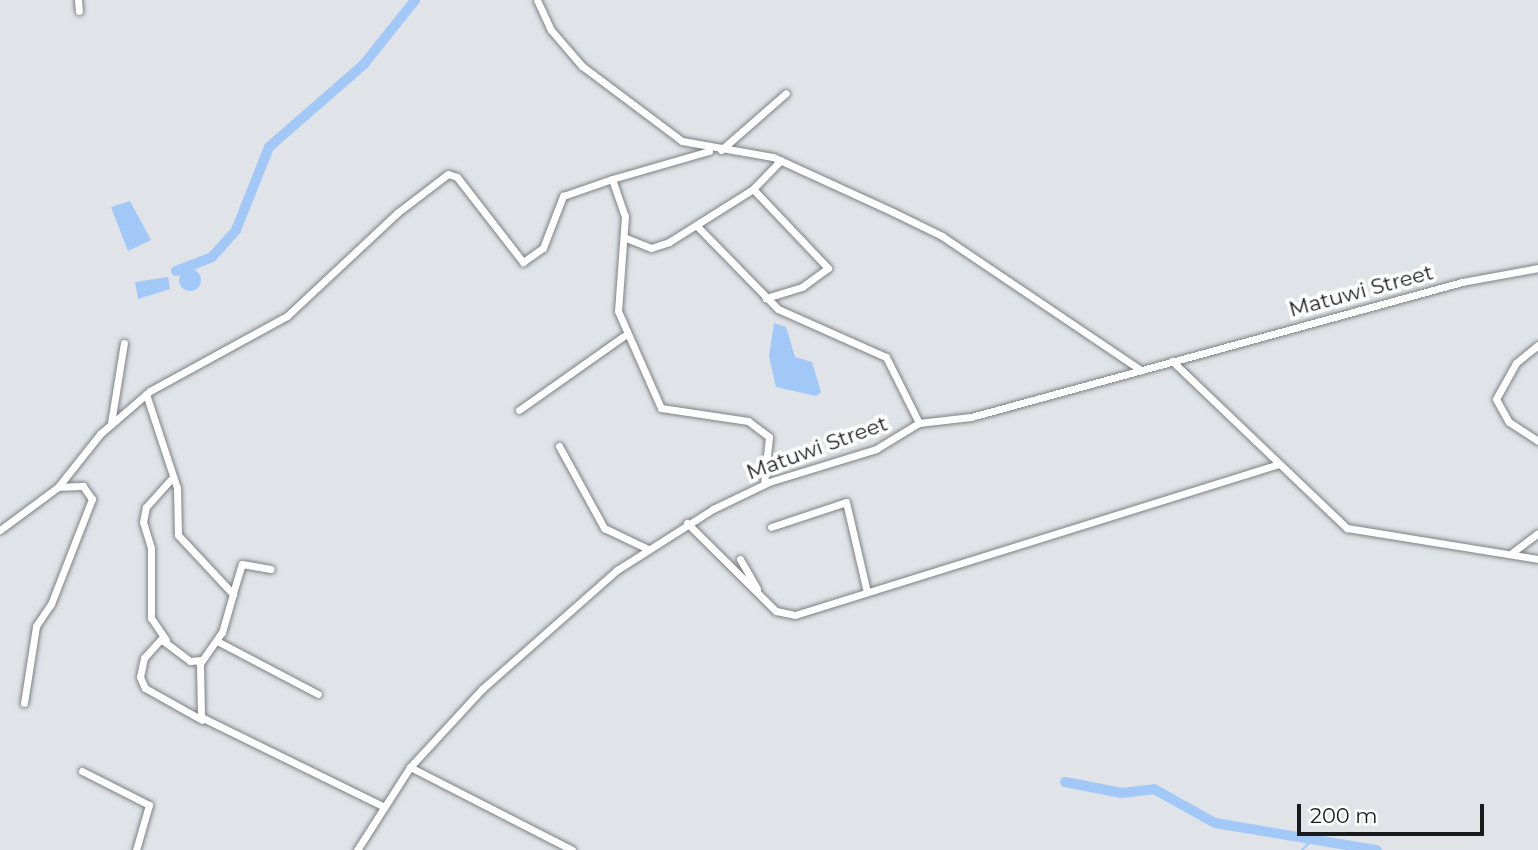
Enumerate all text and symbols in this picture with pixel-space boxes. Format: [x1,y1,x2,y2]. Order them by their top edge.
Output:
street label: Matuwi Street [1286,260,1436,322]
street label: Matuwi Street [743,411,891,485]
scale bar [1300,790,1487,834]
text: 200 m [1310,803,1377,828]

